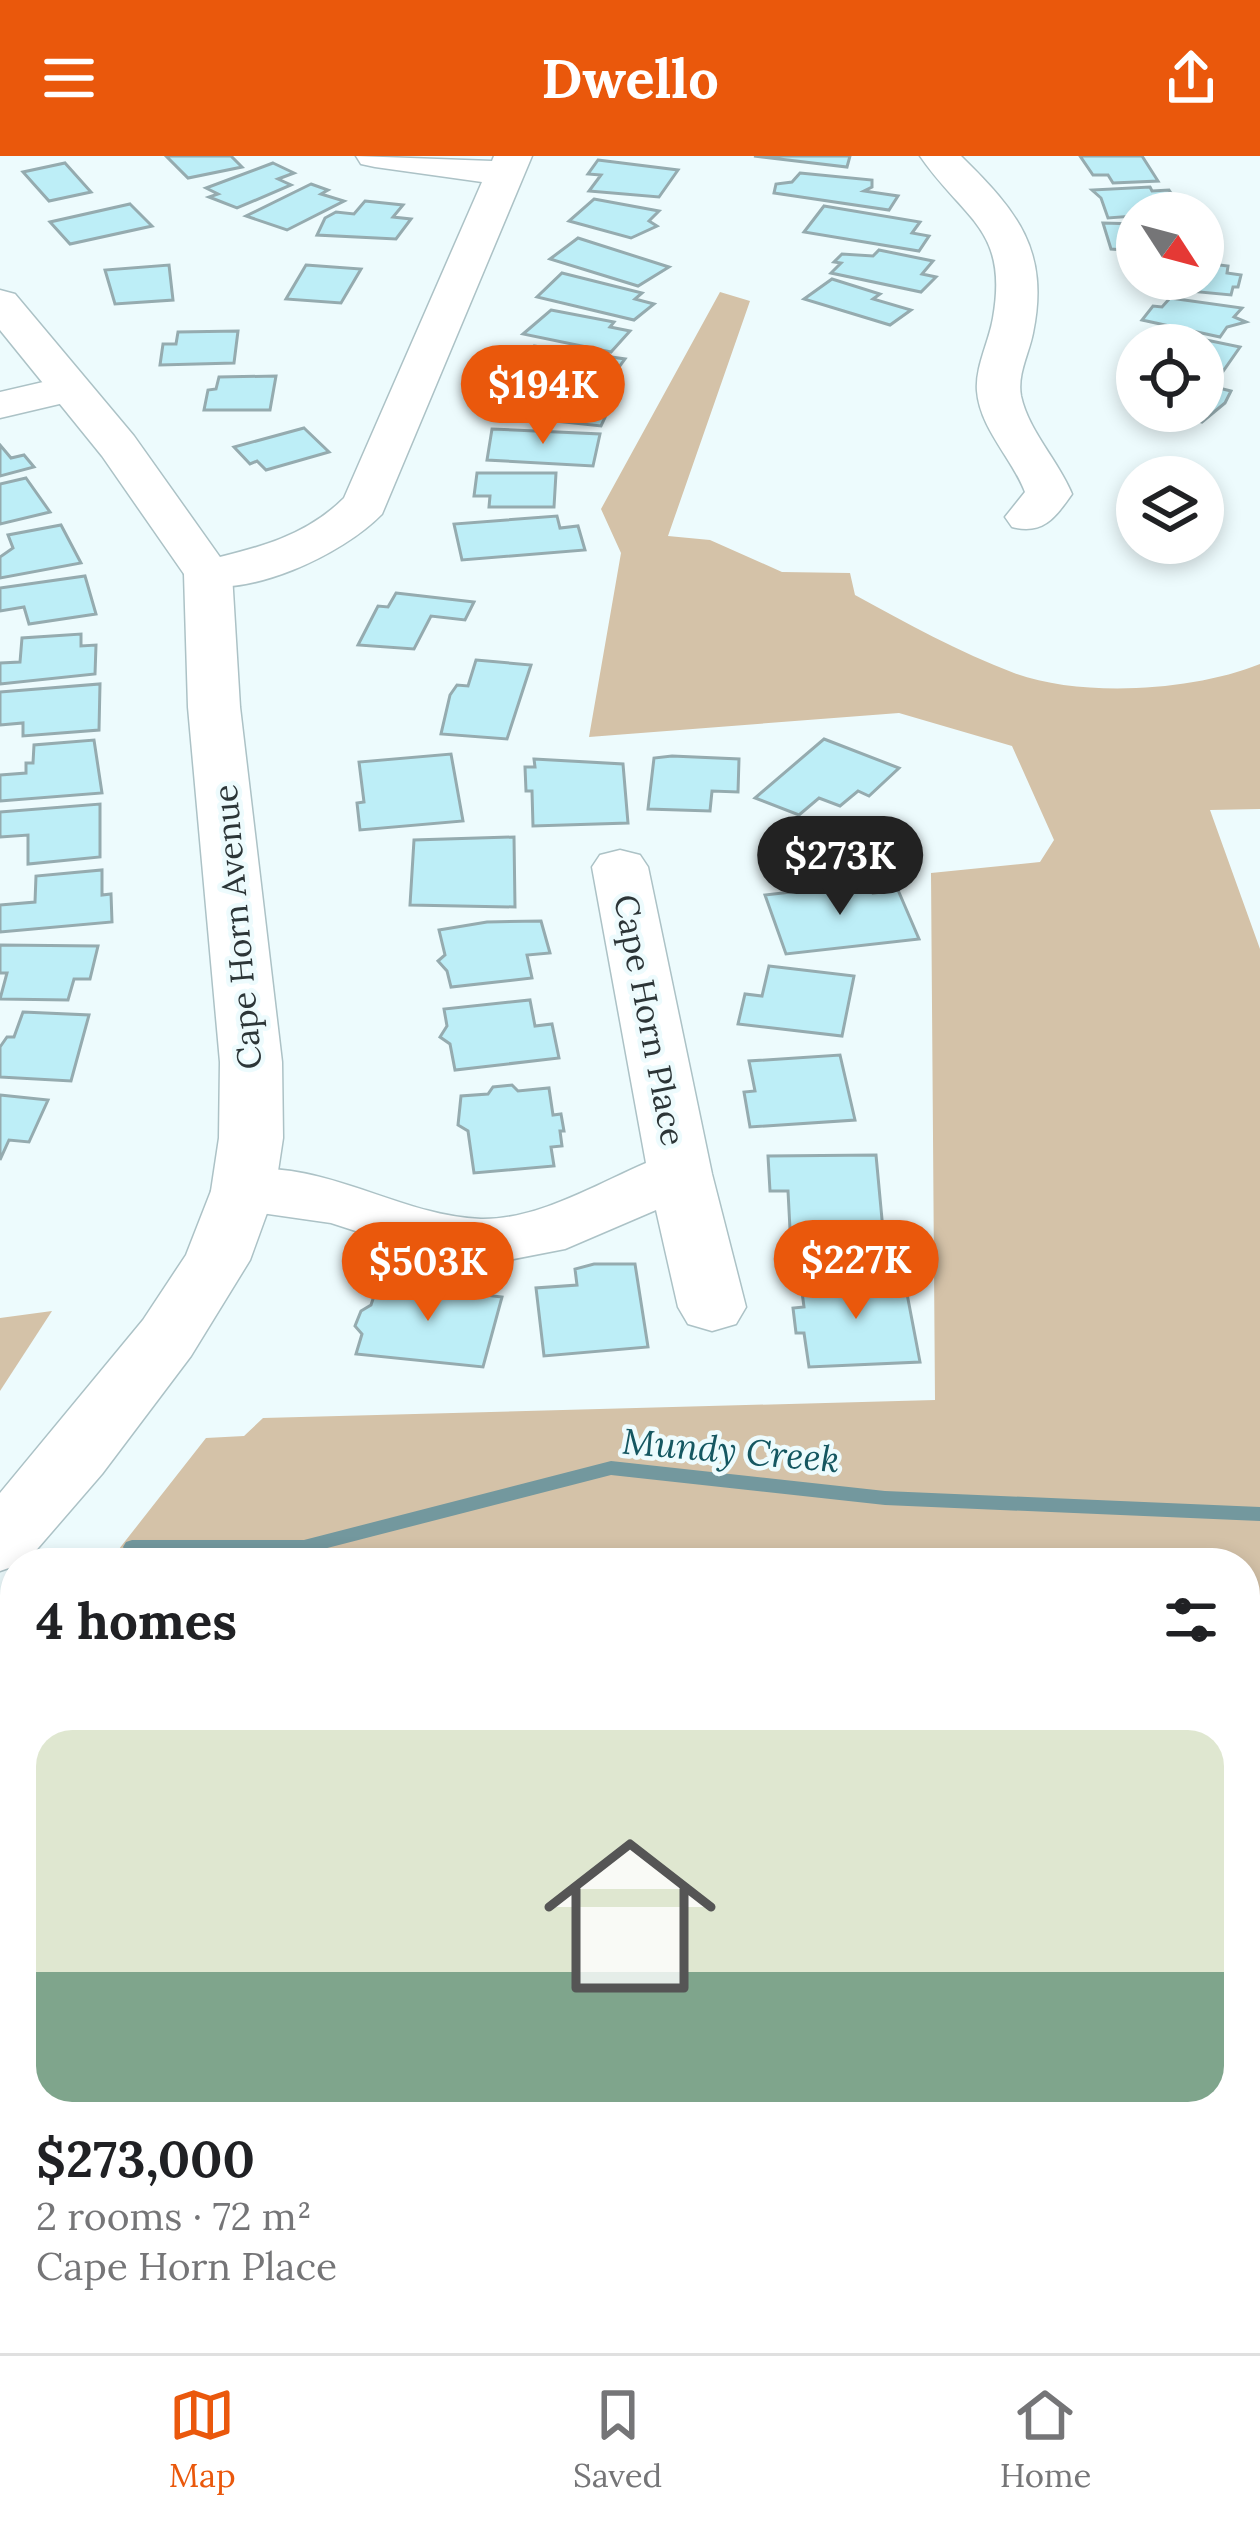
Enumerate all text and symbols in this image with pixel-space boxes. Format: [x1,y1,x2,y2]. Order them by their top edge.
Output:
text: Dwello [541,44,719,113]
icon: menu [36,45,102,111]
icon: share [1158,45,1224,111]
north arrow [1116,192,1224,300]
map controls [1116,192,1224,564]
button: locate [1116,324,1224,432]
pin: $194K [459,345,627,447]
text: $194K [488,359,598,409]
button: layers [1116,456,1224,564]
street label: Cape Horn Avenue [204,783,270,1071]
pin: $273K [756,816,924,918]
text: $273K [784,830,896,880]
street label: Cape Horn Place [605,891,695,1149]
pin: $227K [772,1220,940,1322]
pin: $503K [344,1222,512,1324]
text: $227K [801,1234,911,1284]
text: $503K [369,1236,487,1286]
water label: Mundy Creek [620,1418,842,1482]
icon: filters [1158,1587,1224,1653]
text: 4 homes [36,1588,237,1653]
icon: home [522,1808,738,2024]
text: $273,000 [36,2126,255,2191]
text: 2 rooms · 72 m² [36,2191,312,2241]
text: Cape Horn Place [36,2241,337,2291]
tab: Map [169,2382,236,2496]
tab: Saved [573,2382,662,2496]
tab: Home [1000,2382,1091,2496]

